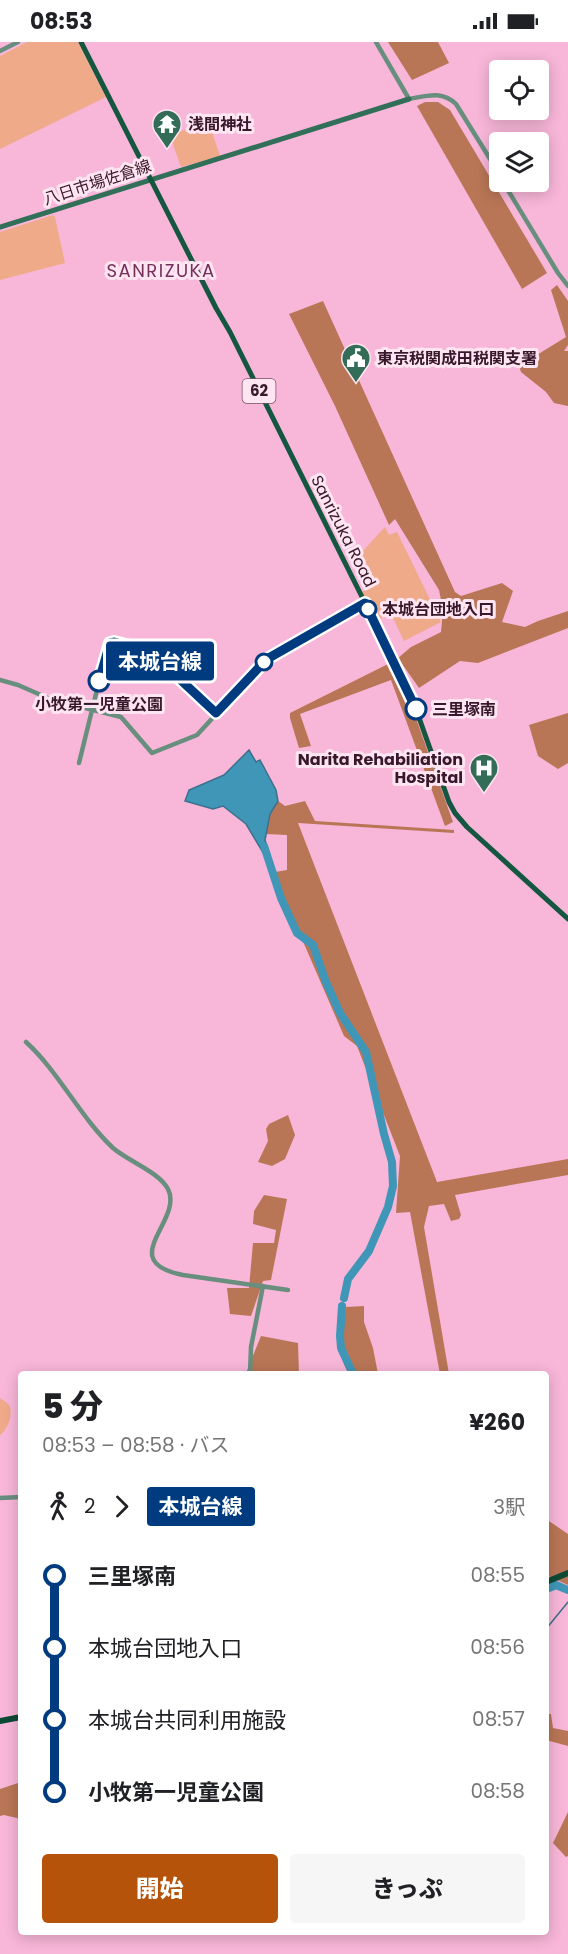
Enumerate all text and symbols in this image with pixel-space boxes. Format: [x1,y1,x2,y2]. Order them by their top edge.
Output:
text: 08:53 [30,6,92,37]
map controls [489,60,549,192]
button: locate [489,60,549,120]
temple icon: 浅間神社 [151,108,183,150]
place label: 浅間神社 [188,113,252,136]
button: layers [489,132,549,192]
street label: 八日市場佐倉線 [40,154,154,211]
district label: SANRIZUKA [106,258,216,283]
public building icon: 東京税関成田税関支署 [340,342,372,384]
place label: 東京税関成田税関支署 [377,347,537,370]
road number: 62 [242,379,276,403]
street label: Sanrizuka Road [305,471,382,591]
place label: 本城台団地入口 [382,598,494,621]
marker: 本城台団地入口 [359,600,377,618]
line badge: 本城台線 [118,642,202,680]
text: 本城台線 [118,647,202,676]
unlabelled marker [255,653,273,671]
marker: 小牧第一児童公園 [88,670,110,692]
place label: 小牧第一児童公園 [35,693,163,716]
marker: 三里塚南 [405,698,427,720]
place label: 三里塚南 [432,698,496,721]
place label: Narita Rehabiliation Hospital [298,748,463,789]
hospital icon: Narita Rehabiliation Hospital [468,752,500,794]
text: 5 分 [42,1383,103,1430]
text: ¥260 [469,1407,525,1438]
text: 08:53 – 08:58 · バス [42,1431,230,1459]
icon: walk [42,1490,75,1523]
icon: forward [105,1490,138,1523]
text: 2 [84,1492,96,1520]
text: 本城台線 [159,1492,243,1521]
text: 3駅 [493,1493,525,1521]
text: 三里塚南 [88,1561,176,1592]
text: 08:55 [470,1561,525,1589]
text: 本城台団地入口 [88,1633,242,1664]
text: 08:56 [470,1633,525,1661]
text: 本城台共同利用施設 [88,1705,286,1736]
text: 08:57 [472,1705,525,1733]
text: 小牧第一児童公園 [88,1777,264,1808]
text: 08:58 [470,1777,525,1805]
button: 開始 [42,1854,278,1923]
button: きっぷ [290,1854,525,1923]

